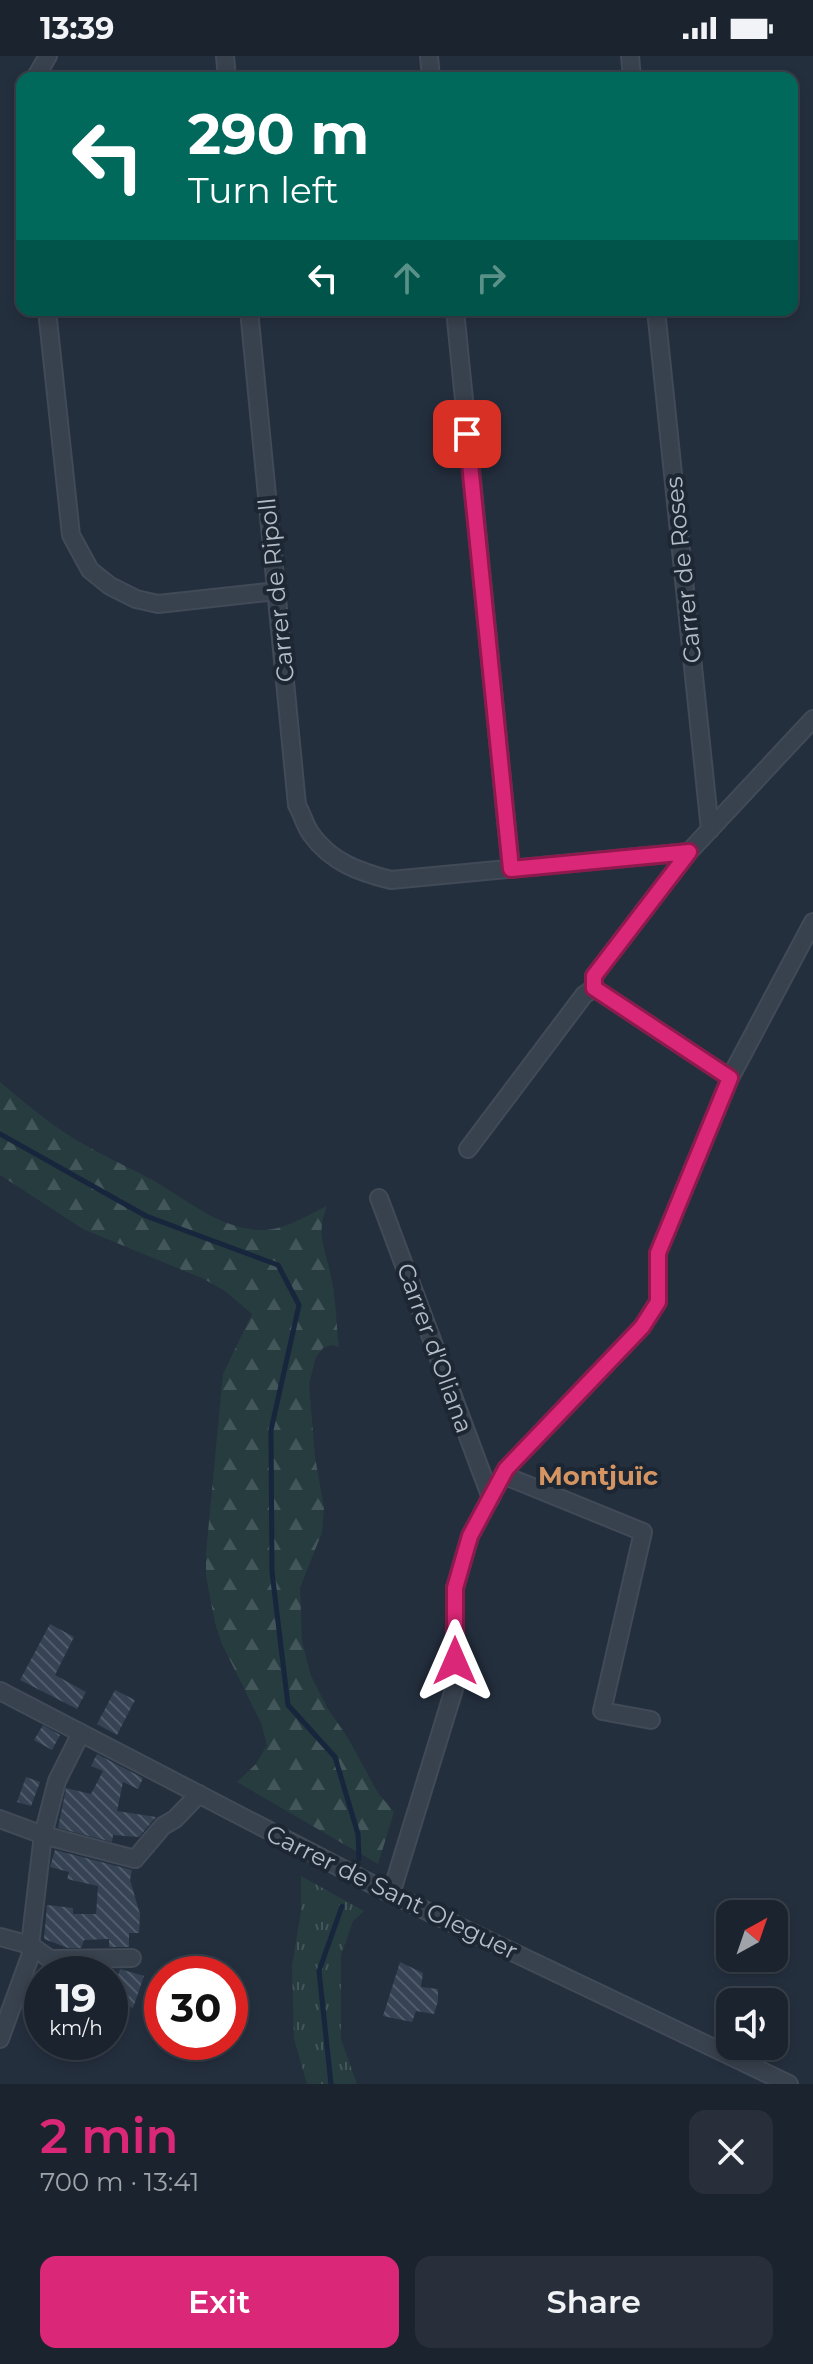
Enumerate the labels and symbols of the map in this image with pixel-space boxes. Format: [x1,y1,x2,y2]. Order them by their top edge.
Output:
pin [433,400,501,468]
street label: Carrer de Roses [659,475,707,665]
street label: Carrer de Ripoll [252,496,300,684]
street label: Carrer d'Oliana [391,1259,479,1437]
district label: Montjuïc [538,1460,658,1492]
position arrow [413,1619,497,1703]
street label: Carrer de Sant Oleguer [262,1818,522,1966]
north arrow [716,1900,788,1972]
speed limit sign: 30 [144,1956,248,2060]

